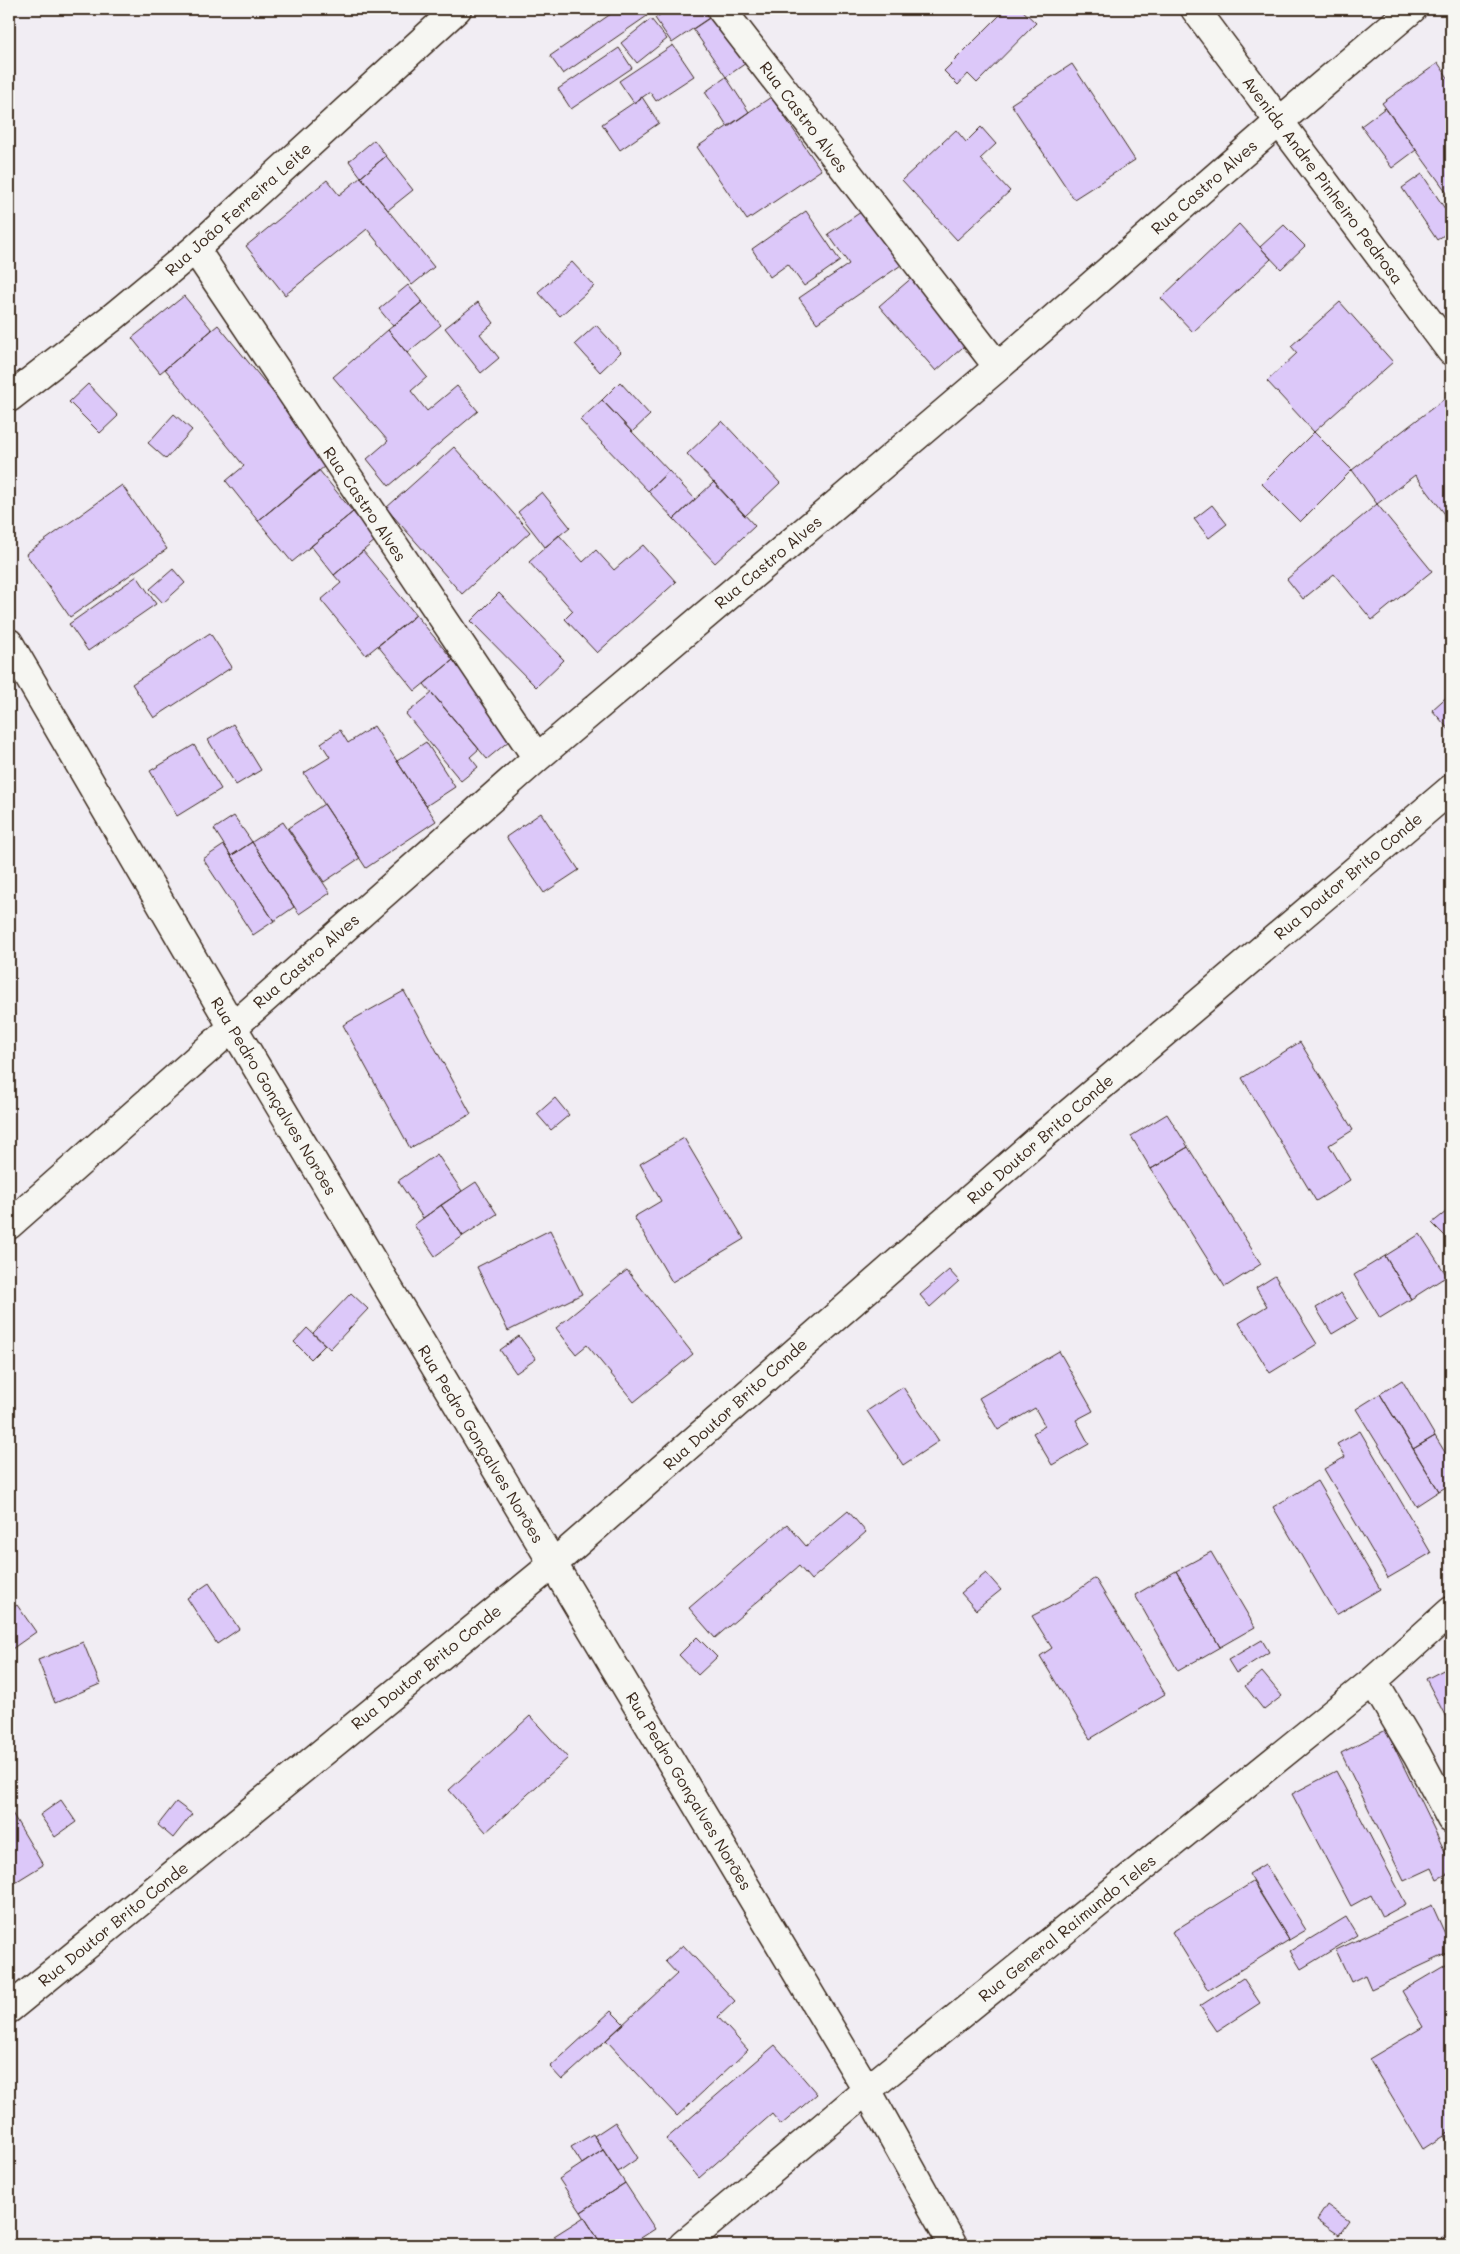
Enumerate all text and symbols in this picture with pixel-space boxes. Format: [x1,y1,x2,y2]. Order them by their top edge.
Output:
street label: Rua Castro Alves [756,57,853,177]
street label: Avenida Andre Pinheiro Pedrosa [1238,72,1409,288]
street label: Rua Castro Alves [1146,135,1261,239]
street label: Rua João Ferreira Leite [160,137,315,280]
street label: Rua Castro Alves [319,442,412,565]
street label: Rua Castro Alves [710,510,826,613]
street label: Rua Doutor Brito Conde [1269,807,1426,944]
street label: Rua Castro Alves [248,909,363,1013]
street label: Rua Pedro Gonçalves Norões [207,993,342,1199]
street label: Rua Doutor Brito Conde [962,1069,1117,1208]
street label: Rua Doutor Brito Conde [658,1333,811,1474]
street label: Rua Pedro Gonçalves Norões [414,1341,549,1547]
street label: Rua Doutor Brito Conde [346,1599,505,1734]
street label: Rua Pedro Gonçalves Norões [622,1688,757,1894]
street label: Rua General Raimundo Teles [974,1849,1160,2006]
street label: Rua Doutor Brito Conde [33,1856,192,1991]

